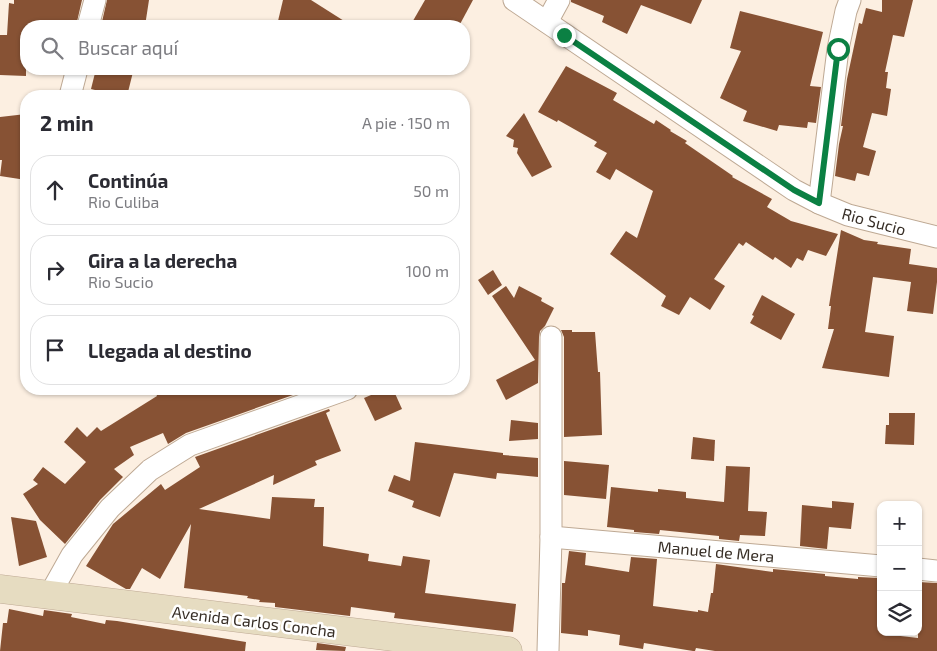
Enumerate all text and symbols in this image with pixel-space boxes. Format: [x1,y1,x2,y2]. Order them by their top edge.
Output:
search box [20,20,470,75]
route end [553,24,576,47]
icon: search [38,34,66,62]
text: Buscar aquí [78,36,178,59]
route start [827,38,850,61]
text: 2 min [40,110,94,135]
text: A pie · 150 m [362,113,450,132]
text: Continúa [88,169,168,192]
icon: ahead [41,176,69,204]
text: 50 m [413,181,449,200]
text: Rio Culiba [88,192,159,211]
street label: Rio Sucio [840,203,908,239]
text: Gira a la derecha [88,249,237,272]
icon: right [41,256,69,284]
text: 100 m [406,261,449,280]
text: Rio Sucio [88,272,154,291]
icon: arrive [41,336,69,364]
text: Llegada al destino [88,339,252,362]
map controls [877,501,922,636]
button: + [877,501,922,546]
street label: Manuel de Mera [657,536,775,566]
button: − [877,546,922,591]
button: layers [877,591,922,636]
street label: Avenida Carlos Concha [171,602,337,640]

